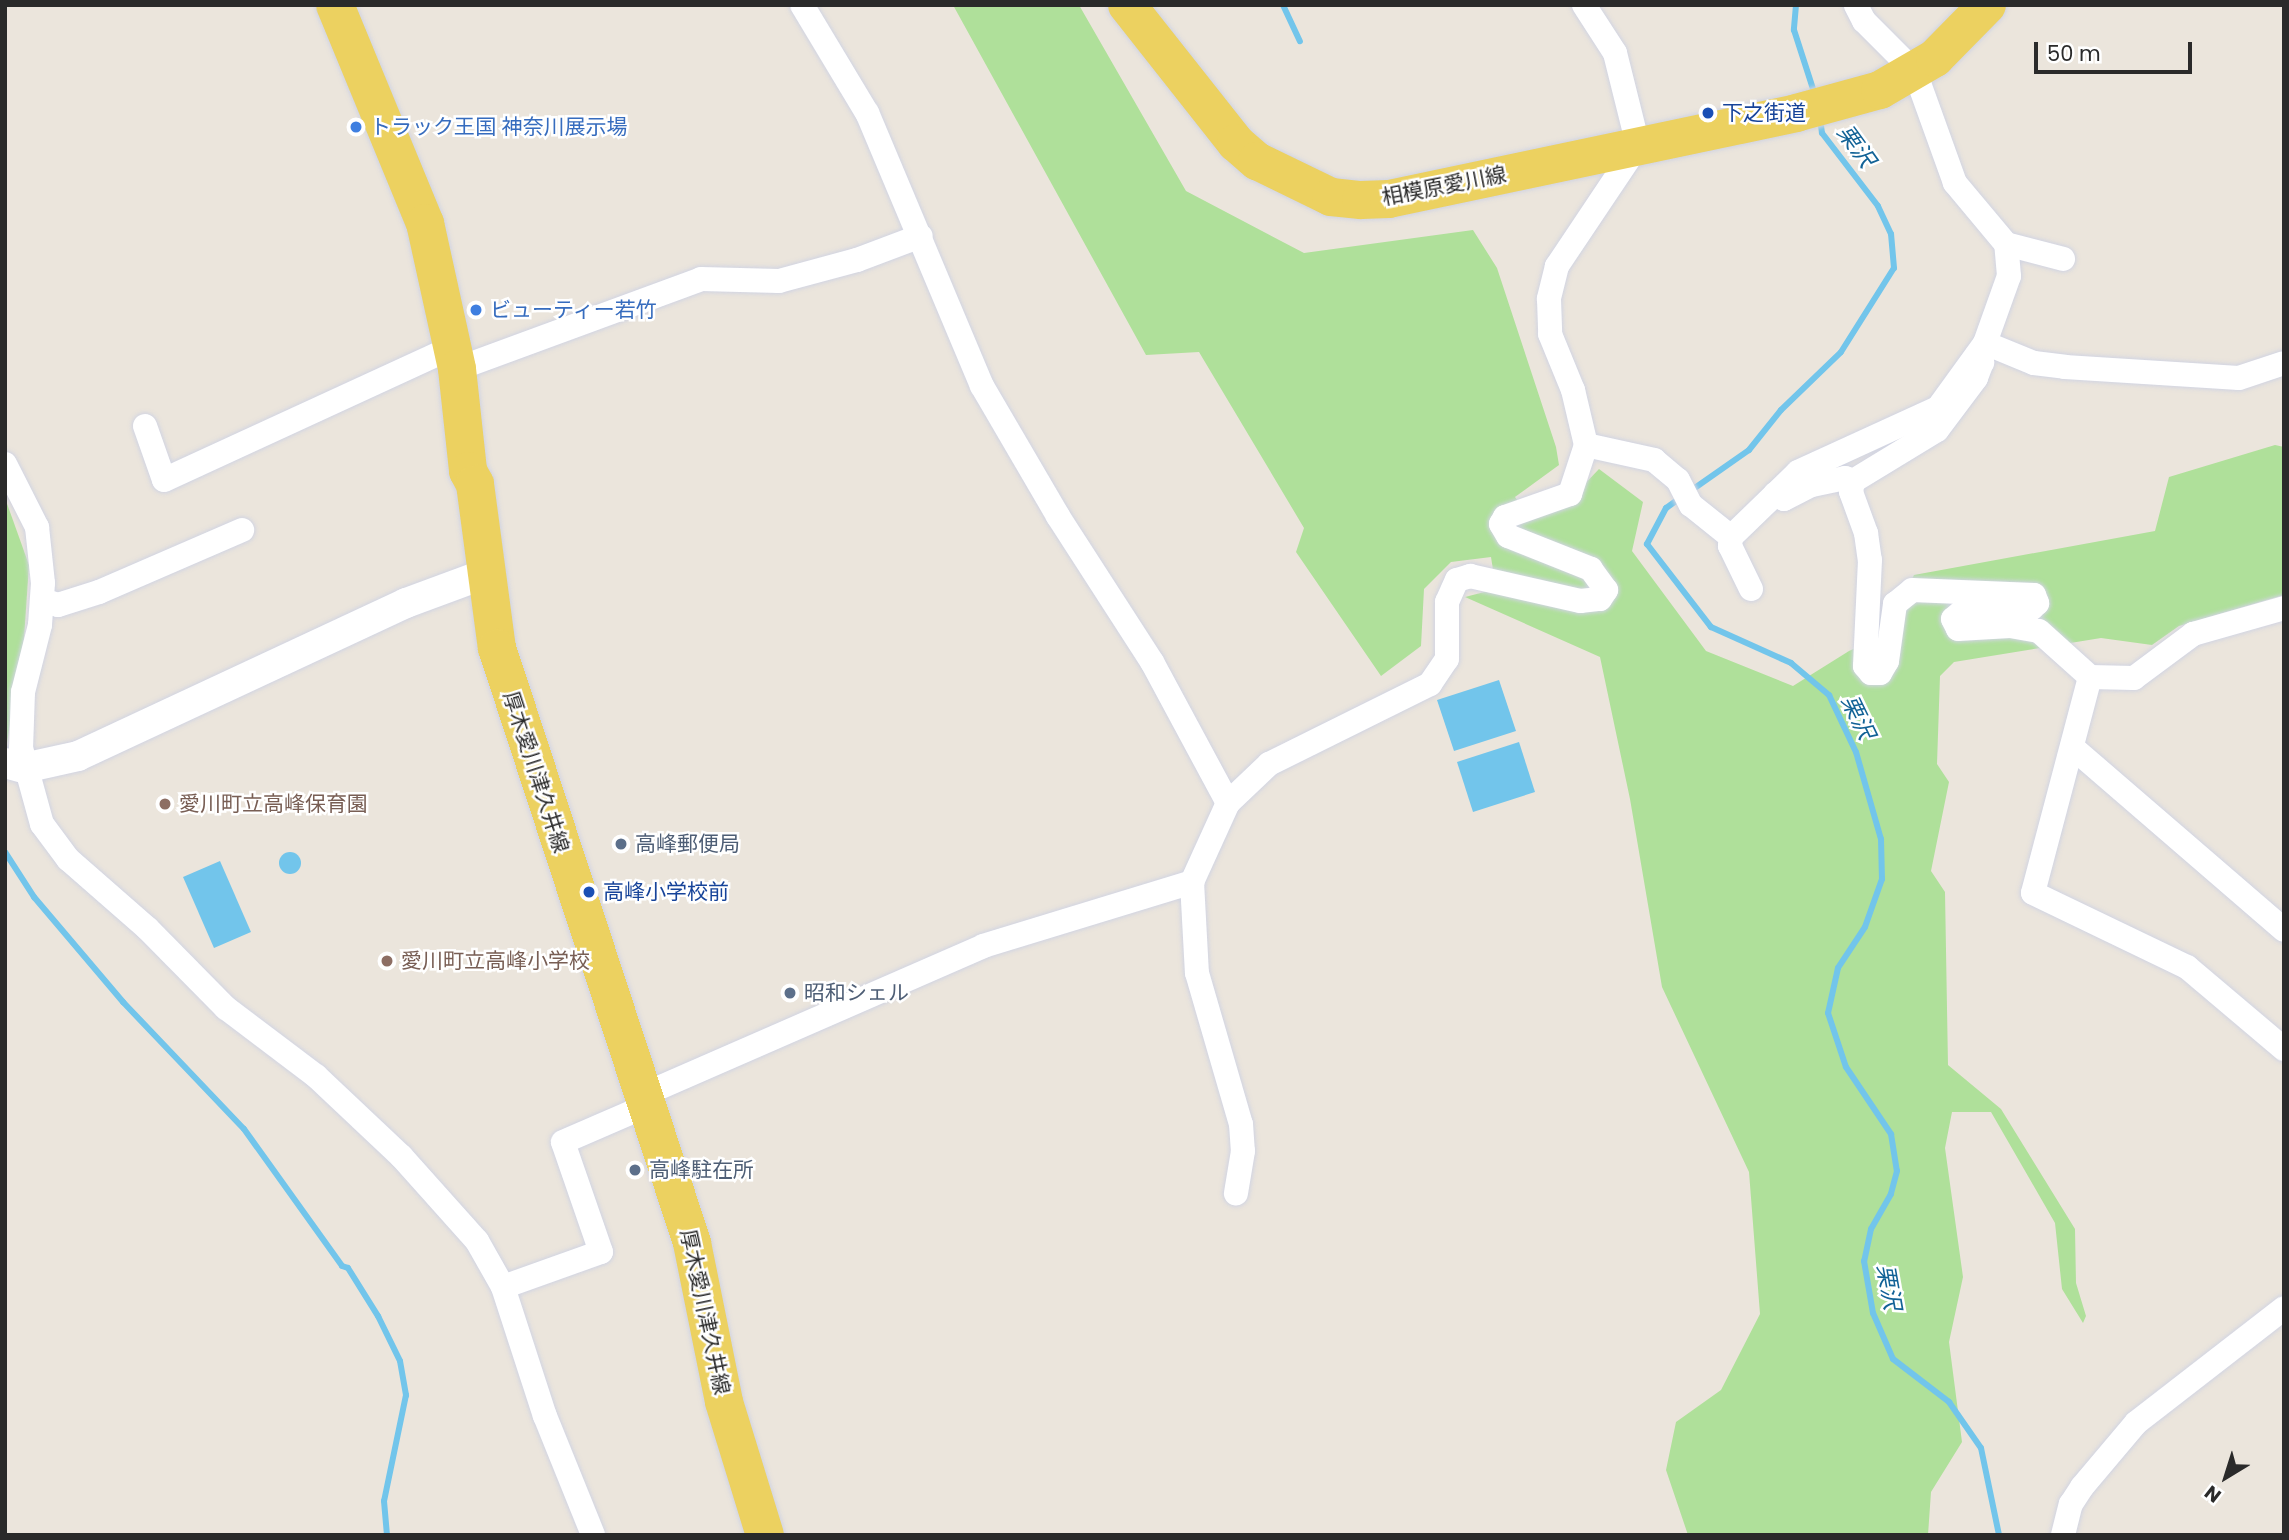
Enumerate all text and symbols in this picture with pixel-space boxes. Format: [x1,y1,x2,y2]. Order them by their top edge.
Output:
scale bar [2037,28,2194,72]
text: 50 m [2047,39,2101,68]
place label: 下之街道 [1722,100,1806,126]
marker: 下之街道 [1700,105,1716,121]
place label: トラック王国 神奈川展示場 [370,114,628,140]
marker: トラック王国 神奈川展示場 [348,119,364,135]
water label: 栗沢 [1831,119,1881,173]
street label: 相模原愛川線 [1380,162,1508,210]
place label: ビューティー若竹 [490,297,658,323]
marker: ビューティー若竹 [468,302,484,318]
street label: 厚木愛川津久井線 [498,688,574,856]
water label: 栗沢 [1836,690,1880,744]
place label: 愛川町立高峰保育園 [179,791,368,817]
marker: 愛川町立高峰保育園 [157,796,173,812]
place label: 高峰郵便局 [635,831,740,857]
marker: 高峰郵便局 [613,836,629,852]
place label: 高峰小学校前 [603,879,729,905]
marker: 高峰小学校前 [581,884,597,900]
place label: 愛川町立高峰小学校 [401,948,590,974]
marker: 愛川町立高峰小学校 [379,953,395,969]
place label: 昭和シェル [804,980,909,1006]
marker: 昭和シェル [782,985,798,1001]
place label: 高峰駐在所 [649,1157,754,1183]
marker: 高峰駐在所 [627,1162,643,1178]
street label: 厚木愛川津久井線 [675,1227,735,1397]
water label: 栗沢 [1871,1262,1907,1312]
north arrow [2191,1442,2261,1512]
text: N [2199,1479,2227,1509]

